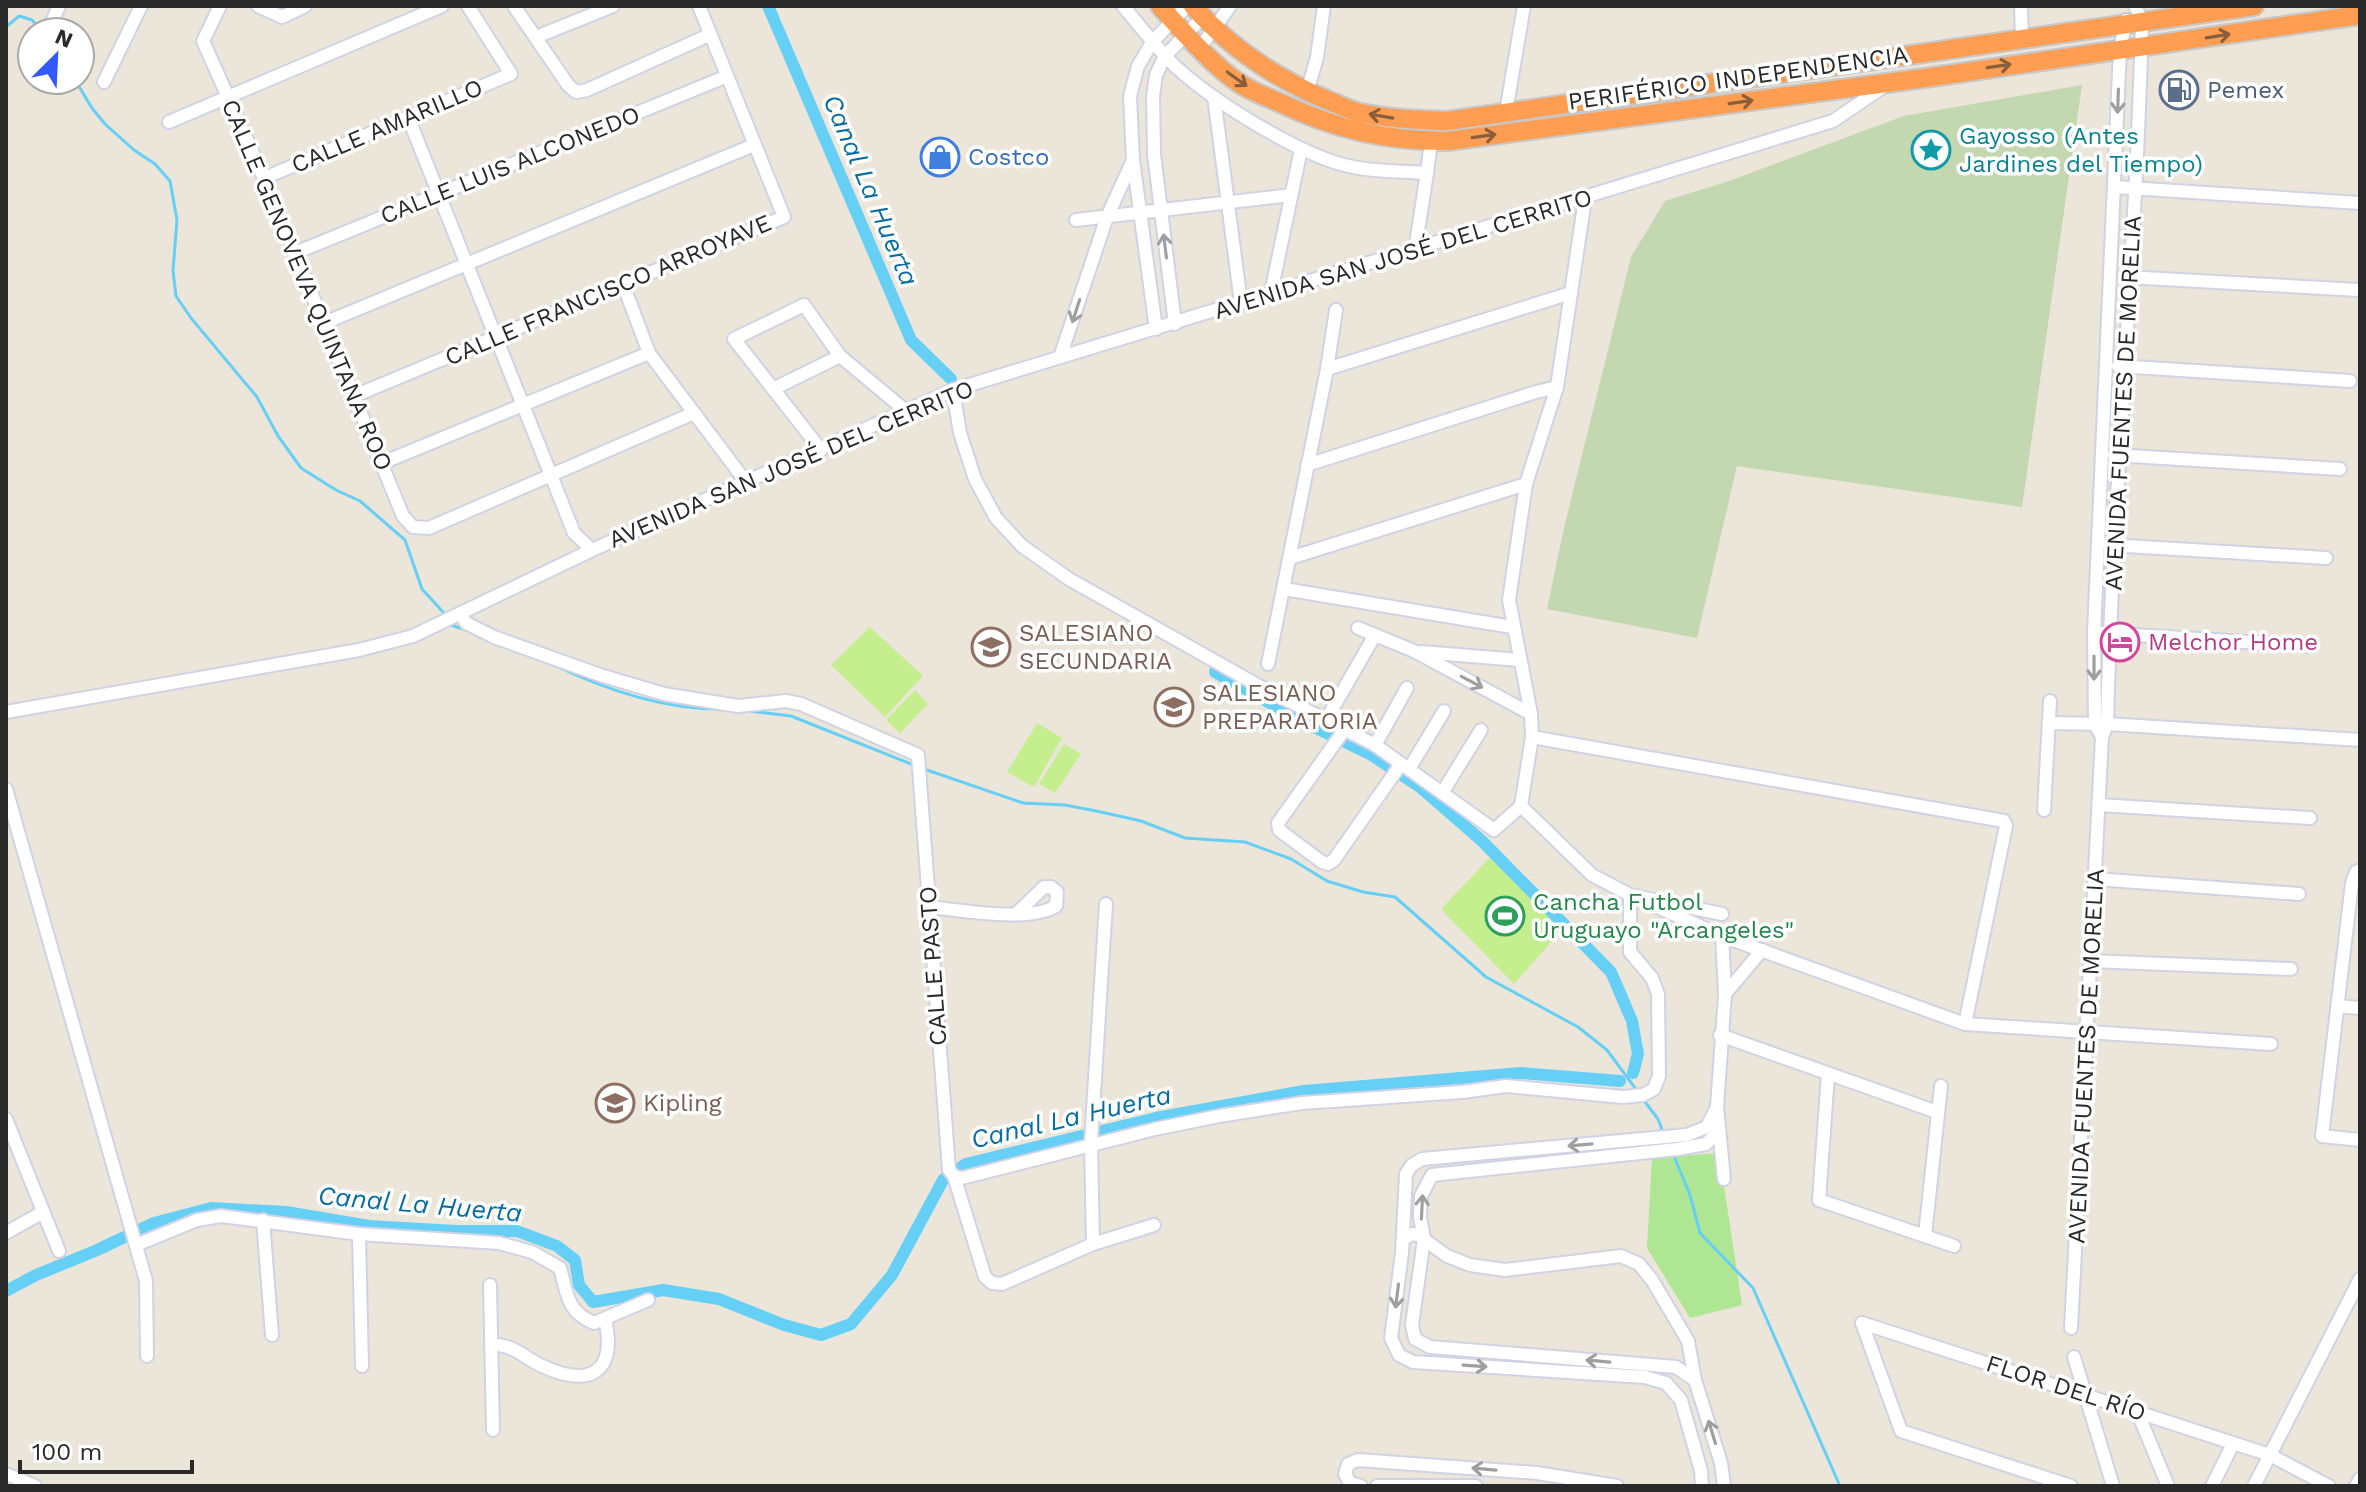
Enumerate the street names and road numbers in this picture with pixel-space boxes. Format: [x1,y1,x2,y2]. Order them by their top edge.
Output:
street label: PERIFÉRICO INDEPENDENCIA [1566,40,1910,116]
street label: CALLE AMARILLO [287,73,487,179]
street label: CALLE GENOVEVA QUINTANA ROO [216,95,398,475]
street label: CALLE LUIS ALCONEDO [376,100,644,230]
street label: AVENIDA SAN JOSÉ DEL CERRITO [1211,183,1595,325]
street label: CALLE FRANCISCO ARROYAVE [441,208,775,372]
street label: AVENIDA FUENTES DE MORELIA [2099,215,2147,591]
street label: AVENIDA SAN JOSÉ DEL CERRITO [604,374,978,554]
street label: AVENIDA FUENTES DE MORELIA [2062,868,2110,1244]
street label: CALLE PASTO [913,885,953,1047]
street label: FLOR DEL RÍO [1983,1349,2149,1427]

